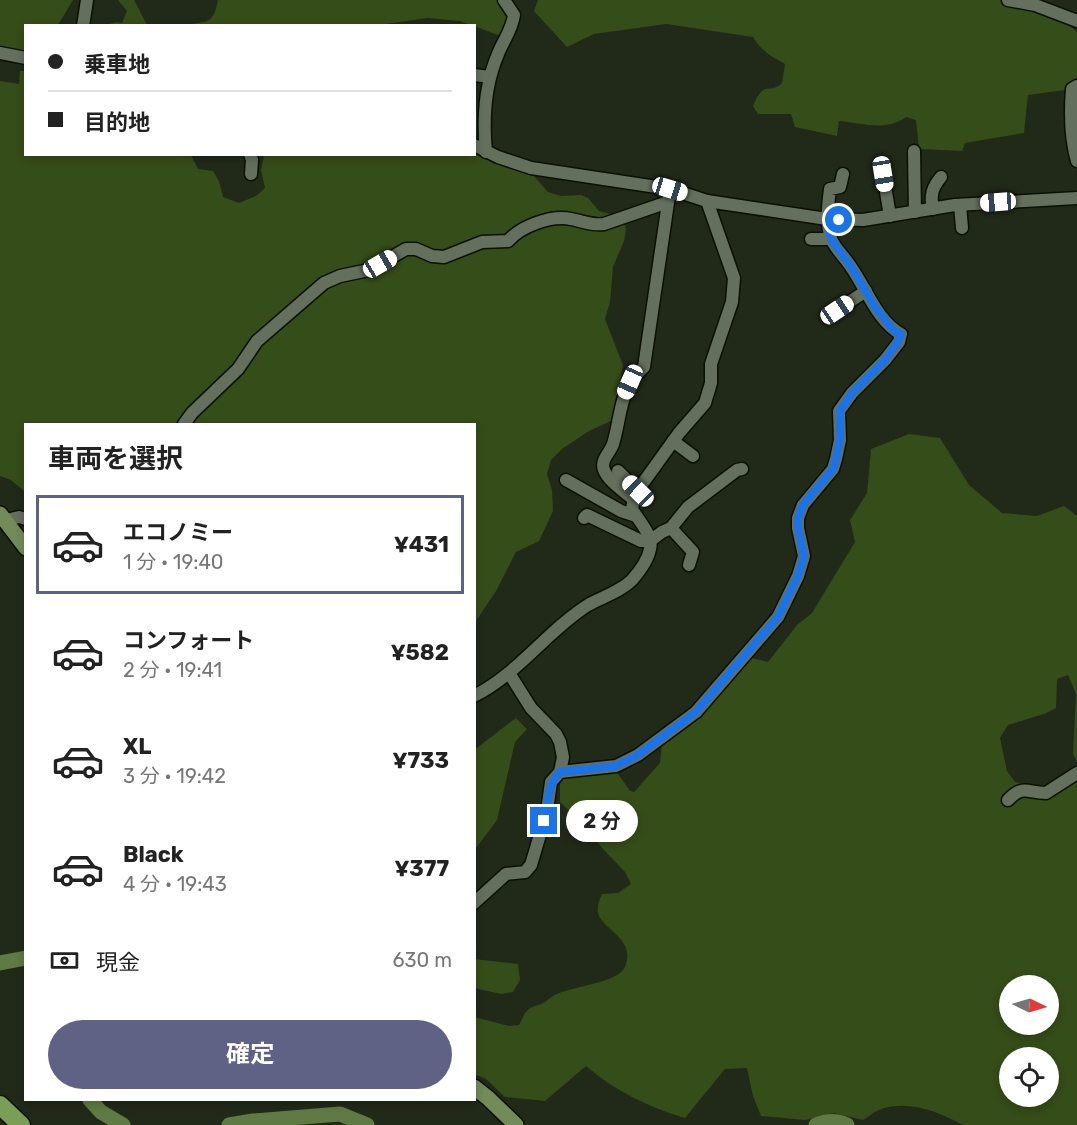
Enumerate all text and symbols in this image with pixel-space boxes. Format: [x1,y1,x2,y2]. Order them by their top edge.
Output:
text: 乗車地 [84,51,150,78]
text: 目的地 [84,109,150,136]
car [871,155,895,193]
car [650,175,690,203]
car [979,192,1017,212]
route start [825,206,852,233]
car [360,247,400,281]
car [817,292,857,328]
car [614,362,646,402]
text: 車両を選択 [48,443,183,475]
car [619,472,657,510]
icon: car [51,518,105,572]
text: エコノミー [123,519,233,546]
text: ¥431 [394,531,449,558]
text: 1 分 · 19:40 [123,550,224,574]
icon: car [51,626,105,680]
text: コンフォート [123,627,254,654]
text: ¥582 [390,639,449,666]
text: 2 分 · 19:41 [123,658,222,682]
text: XL [123,733,151,760]
icon: car [51,734,105,788]
text: ¥733 [392,747,449,774]
text: 3 分 · 19:42 [123,764,226,788]
callout: 2 分 [565,800,637,842]
route end [530,807,557,834]
text: 2 分 [583,809,621,833]
text: Black [123,841,184,868]
icon: car [51,842,105,896]
text: ¥377 [394,855,449,882]
text: 4 分 · 19:43 [123,872,227,896]
icon: cash [48,944,81,977]
text: 630 m [393,948,452,972]
text: 現金 [96,949,140,976]
north arrow [999,975,1059,1035]
map controls [999,975,1059,1107]
button: 確定 [48,1020,452,1089]
button: locate [999,1047,1059,1107]

